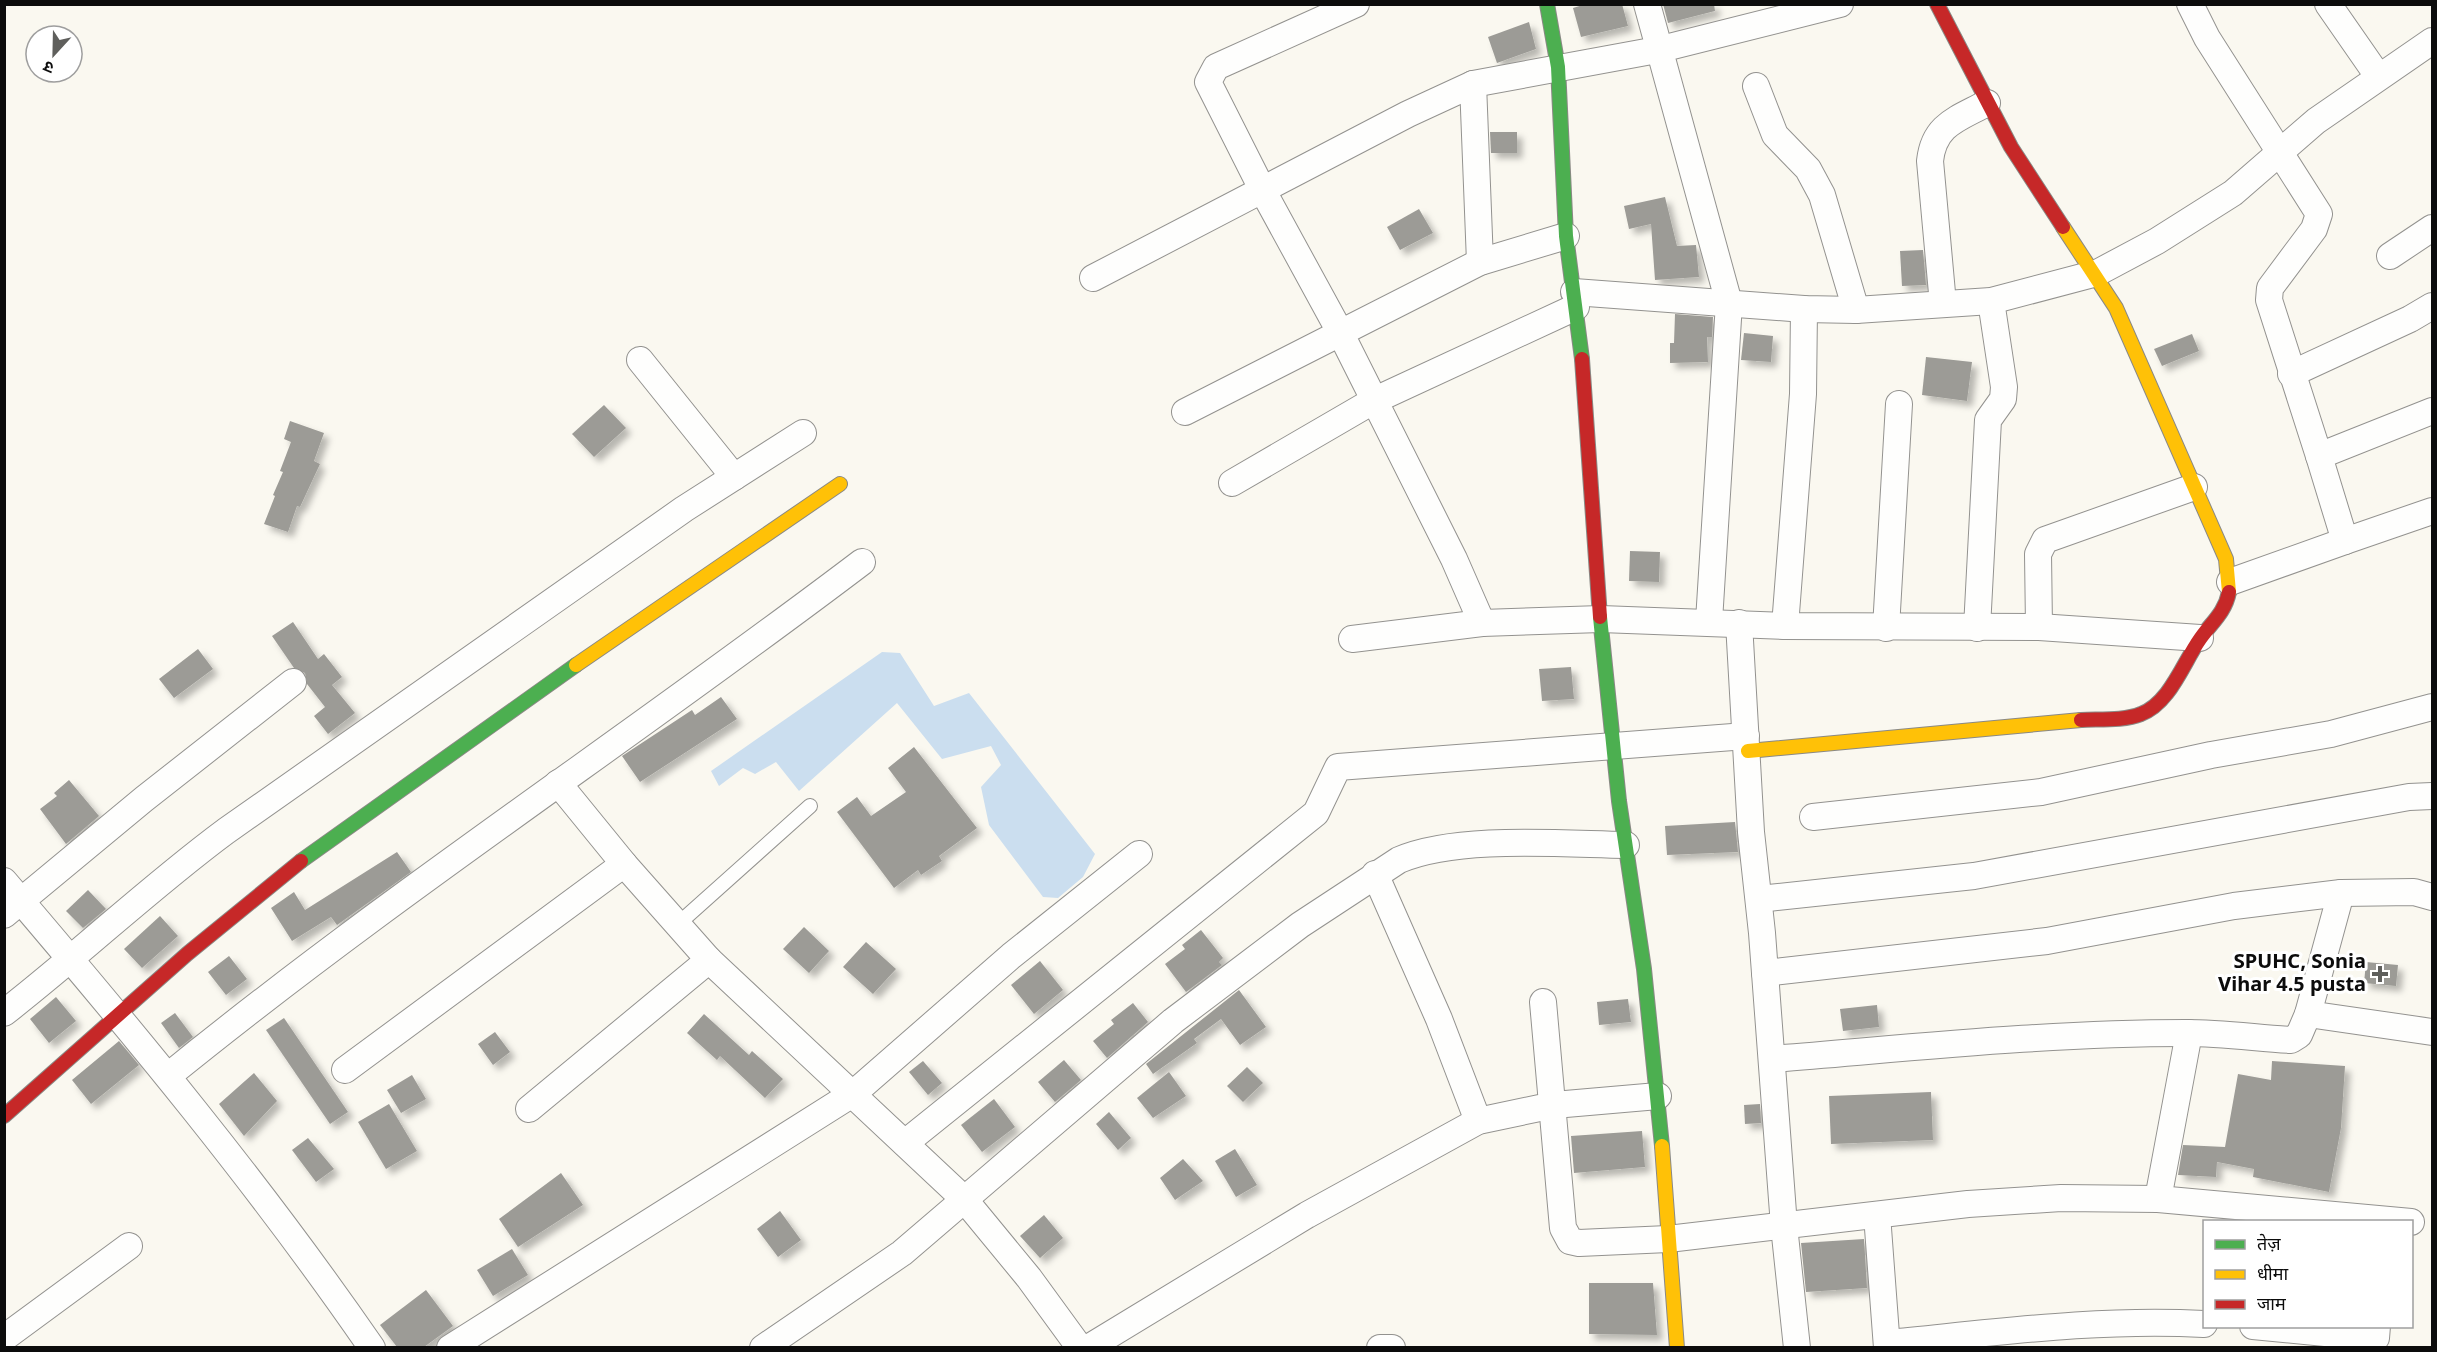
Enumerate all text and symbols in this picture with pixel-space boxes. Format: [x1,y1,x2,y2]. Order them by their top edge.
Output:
north arrow [24,24,84,84]
text: उ [40,54,58,77]
place label: SPUHC, Sonia Vihar 4.5 pusta [2218,950,2366,999]
marker: SPUHC, Sonia Vihar 4.5 pusta [2371,965,2389,983]
legend [2203,1220,2413,1328]
text: तेज़ [2257,1233,2281,1257]
text: धीमा [2257,1264,2288,1287]
text: जाम [2257,1294,2287,1317]

